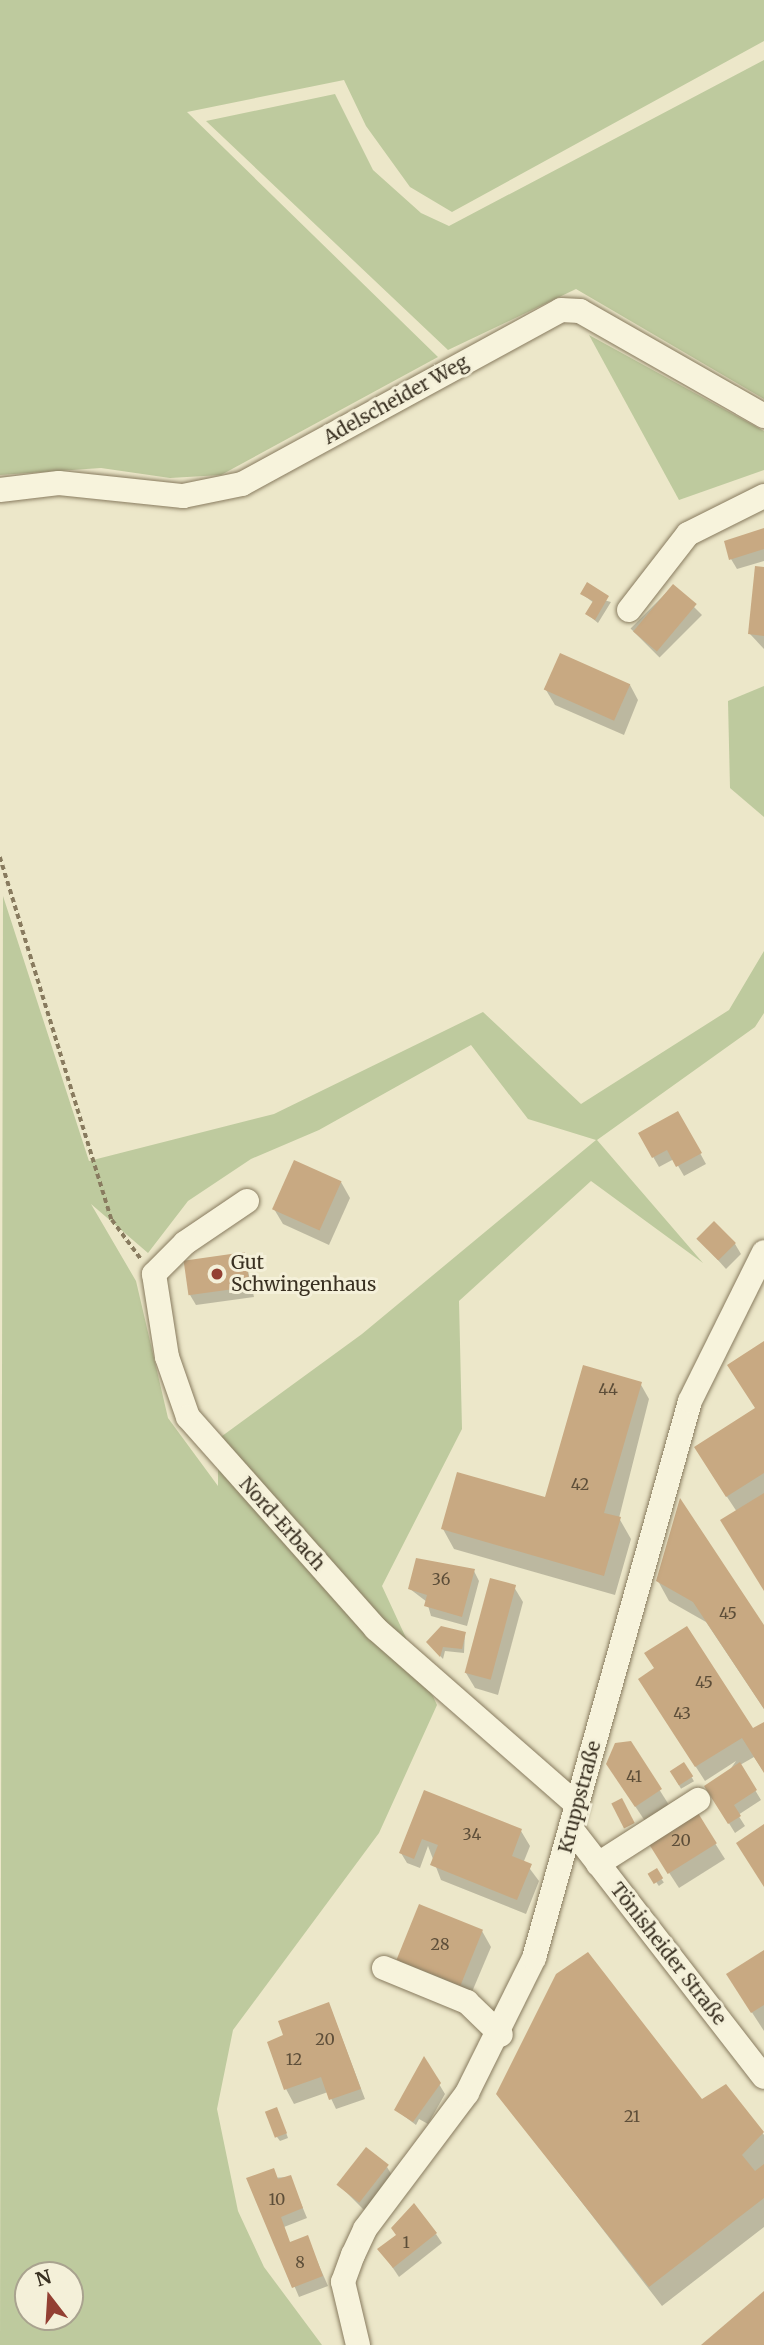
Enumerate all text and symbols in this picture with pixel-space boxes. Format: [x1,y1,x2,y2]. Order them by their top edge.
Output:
street label: Adelscheider Weg [320,351,472,449]
place label: Gut Schwingenhaus [231,1252,376,1296]
marker: Gut Schwingenhaus [209,1266,225,1282]
house number: 44 [598,1379,618,1399]
street label: Nord-Erbach [234,1473,330,1575]
house number: 42 [571,1474,589,1494]
house number: 36 [432,1569,450,1589]
house number: 45 [719,1603,737,1623]
house number: 45 [695,1672,713,1692]
house number: 43 [673,1703,691,1723]
street label: Kruppstraße [554,1738,606,1856]
house number: 41 [626,1766,642,1786]
house number: 34 [463,1824,481,1844]
house number: 20 [671,1830,691,1850]
street label: Tönisheider Straße [605,1878,731,2030]
house number: 28 [431,1934,449,1954]
house number: 20 [315,2029,335,2049]
house number: 12 [286,2049,302,2069]
house number: 21 [624,2106,640,2126]
house number: 10 [269,2189,285,2209]
house number: 1 [402,2232,410,2252]
house number: 8 [295,2252,305,2272]
north arrow [14,2261,84,2331]
text: N [33,2264,54,2292]

